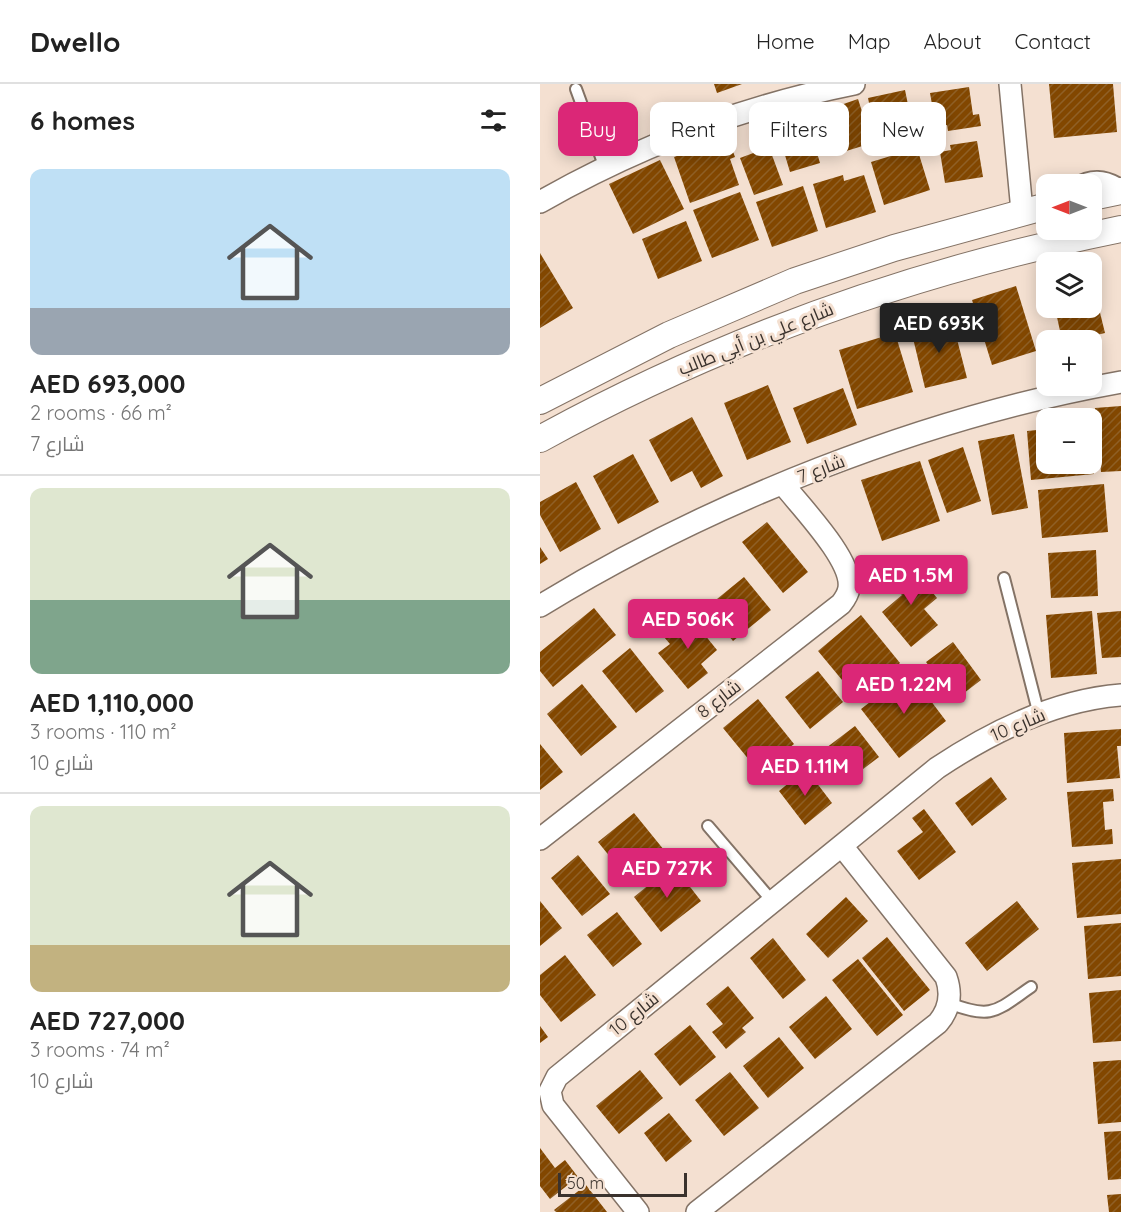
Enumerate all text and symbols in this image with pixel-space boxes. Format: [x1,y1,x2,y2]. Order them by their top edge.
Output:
text: Dwello [30,24,120,59]
text: Home [756,28,815,54]
text: Map [848,28,891,54]
text: About [924,28,982,54]
text: Contact [1015,28,1091,54]
chip: Buy [558,102,638,156]
chip: Rent [650,102,737,156]
chip: Filters [749,102,849,156]
chip: New [861,102,946,156]
text: 6 homes [30,104,135,137]
icon: filters [477,104,510,137]
north arrow [1036,174,1102,240]
map controls [1036,174,1102,474]
icon: home [216,208,324,316]
button: layers [1036,252,1102,318]
street label: شارع علي بن أبي طالب [675,297,838,383]
pin: AED 693K [877,303,1001,354]
text: AED 693K [894,310,984,335]
button: + [1036,330,1102,396]
text: AED 693,000 [30,367,186,400]
text: 2 rooms · 66 m² [30,400,172,425]
button: − [1036,408,1102,474]
text: شارع 7 [30,431,84,456]
street label: شارع 7 [794,449,848,489]
icon: home [216,527,324,635]
pin: AED 1.5M [849,555,973,606]
text: AED 1.5M [869,562,953,587]
pin: AED 506K [626,599,750,650]
text: AED 506K [642,606,734,631]
pin: AED 1.22M [835,664,973,715]
text: AED 1.22M [856,671,952,696]
street label: شارع 8 [692,674,746,724]
text: AED 1,110,000 [30,686,194,719]
street label: شارع 10 [987,703,1049,747]
text: 3 rooms · 110 m² [30,719,177,744]
pin: AED 1.11M [736,746,874,797]
text: شارع 10 [30,750,94,775]
text: AED 1.11M [761,753,849,778]
icon: home [216,845,324,953]
pin: AED 727K [605,848,729,899]
text: AED 727K [622,855,712,880]
street label: شارع 10 [604,987,664,1041]
text: AED 727,000 [30,1004,185,1037]
text: 3 rooms · 74 m² [30,1037,170,1062]
text: شارع 10 [30,1068,94,1093]
scale bar [558,1170,687,1198]
text: 50 m [567,1173,604,1193]

